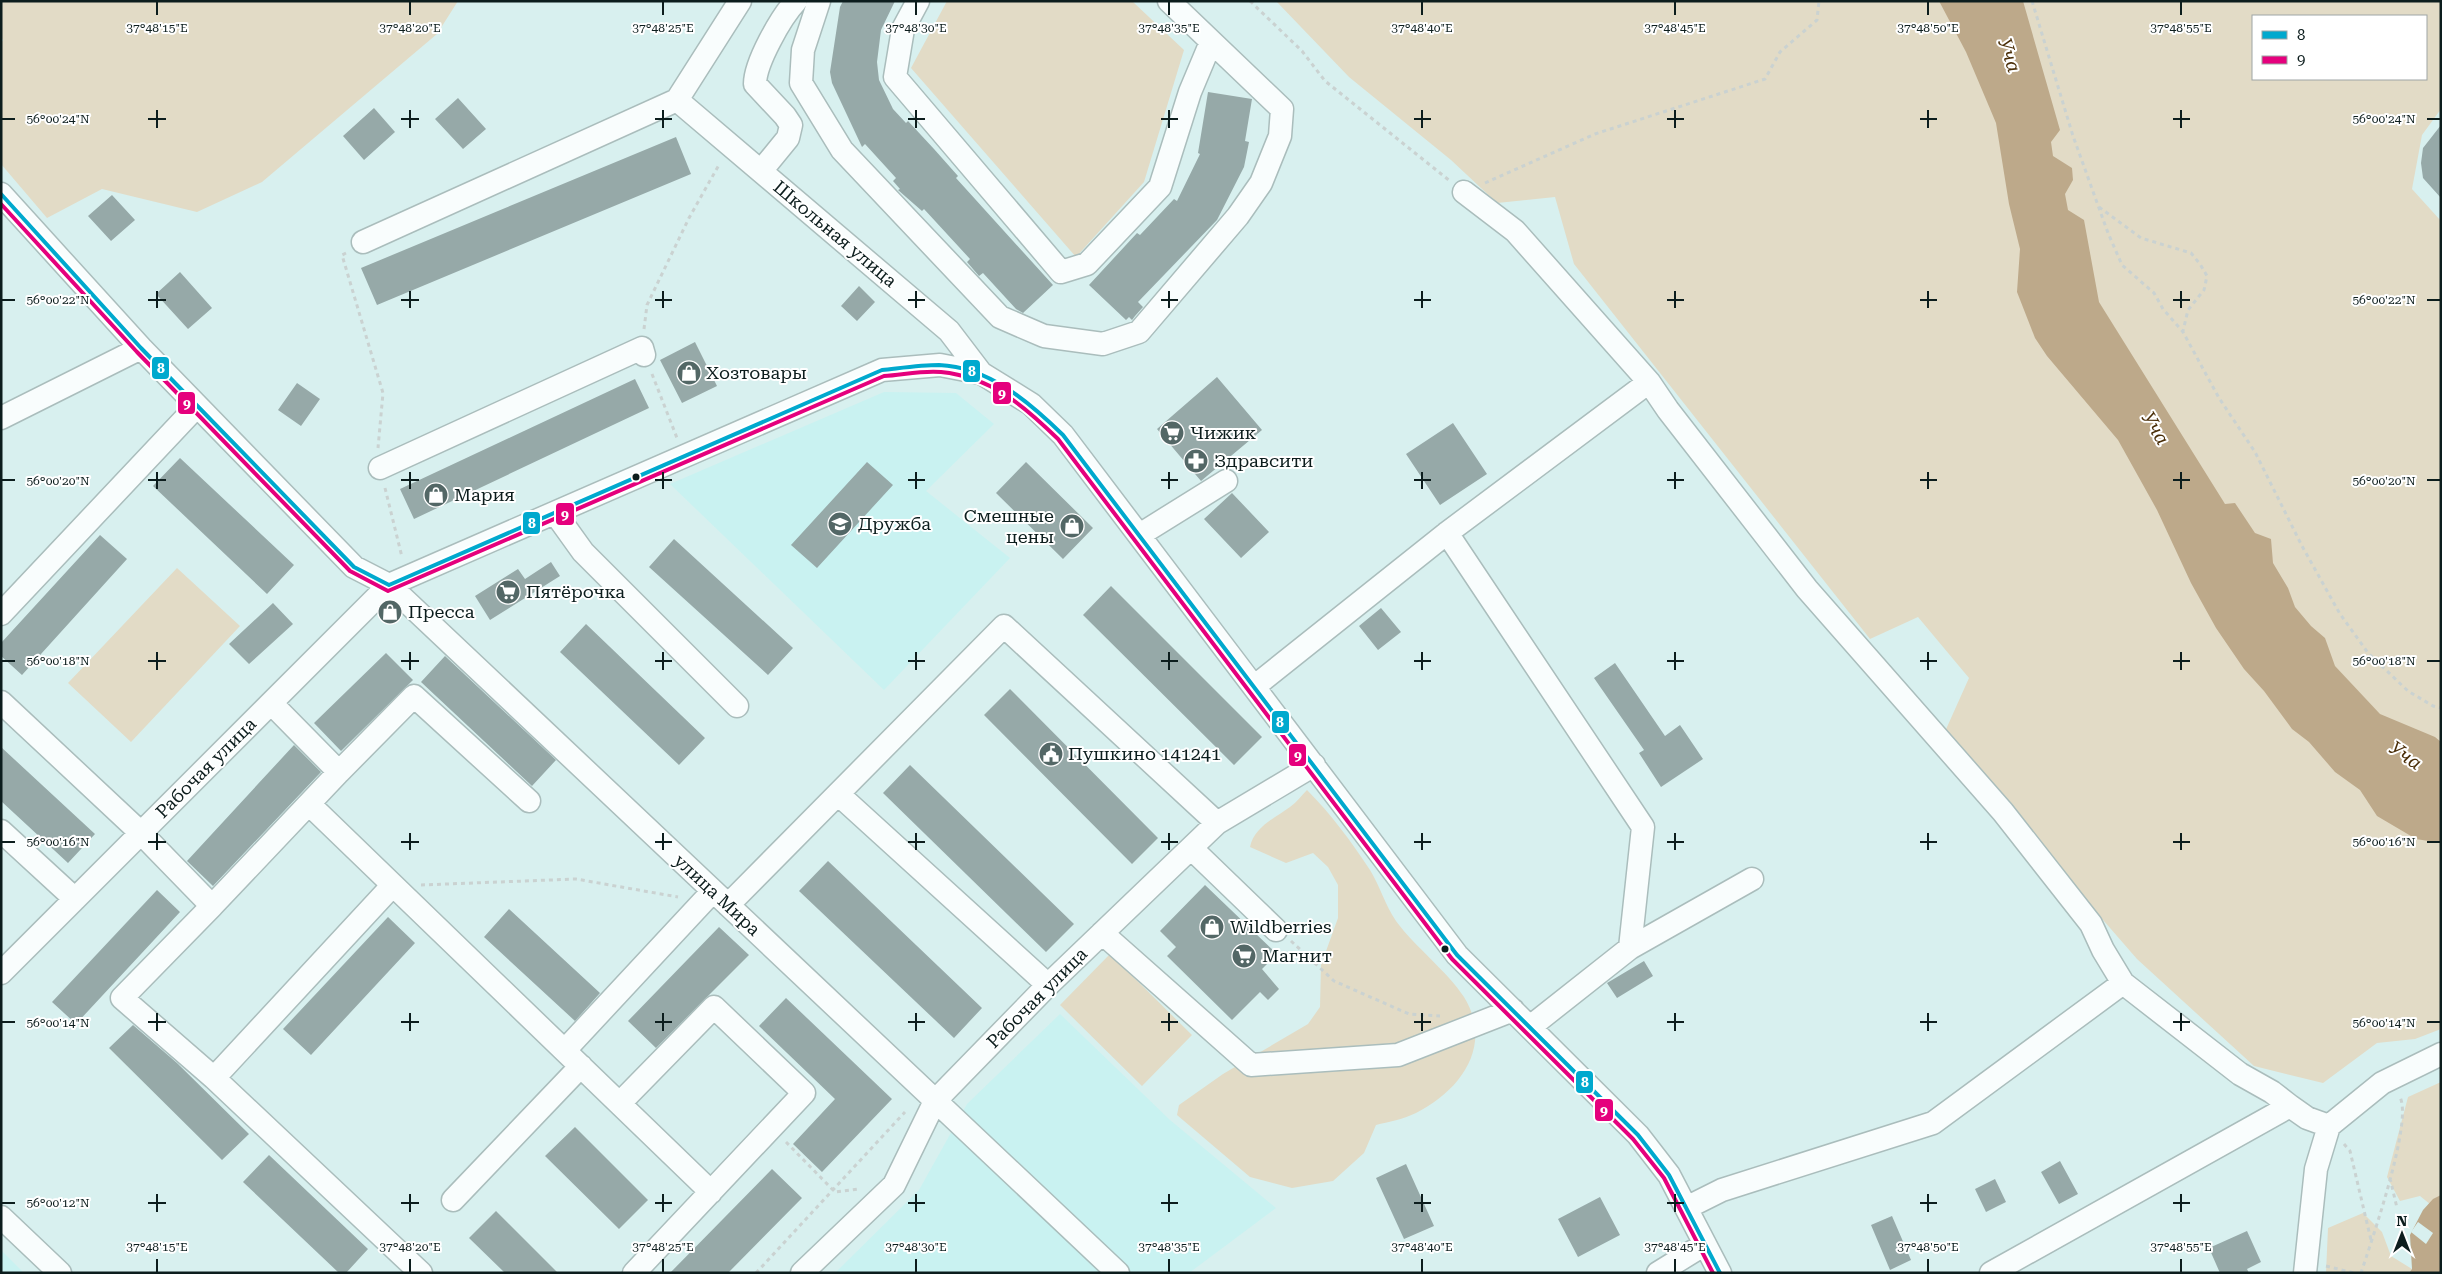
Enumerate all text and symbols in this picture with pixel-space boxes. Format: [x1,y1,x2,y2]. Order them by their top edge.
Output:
legend [2252,15,2427,80]
text: 37°48'15"E [126,21,188,35]
text: 37°48'20"E [379,21,441,35]
text: 37°48'25"E [632,21,694,35]
text: 37°48'30"E [885,21,947,35]
text: 37°48'35"E [1138,21,1200,35]
text: 37°48'40"E [1391,21,1453,35]
text: 37°48'45"E [1644,21,1706,35]
text: 37°48'50"E [1897,21,1959,35]
text: 37°48'55"E [2150,21,2212,35]
text: 8 [2297,26,2305,44]
water label: Уча [1993,35,2026,75]
text: 9 [2297,51,2305,69]
text: 56°00'24"N [26,112,90,126]
text: 56°00'24"N [2352,112,2416,126]
street label: Школьная улица [769,176,901,291]
text: 56°00'22"N [26,293,90,307]
text: 56°00'22"N [2352,293,2416,307]
line badge: 8 [151,356,170,380]
line badge: 8 [962,359,981,383]
text: 8 [157,360,165,376]
shop icon: Хозтовары [676,360,702,386]
place label: Хозтовары [706,362,807,383]
text: 8 [968,363,976,379]
line badge: 9 [992,381,1012,405]
text: 9 [998,385,1006,401]
line badge: 9 [177,391,196,415]
text: 9 [183,395,191,411]
water label: Уча [2137,408,2174,449]
supermarket icon: Чижик [1159,420,1185,446]
place label: Чижик [1190,422,1256,443]
pharmacy icon: Здравсити [1183,448,1209,474]
place label: Здравсити [1214,450,1313,471]
unlabelled marker [631,472,641,482]
text: 56°00'20"N [26,474,90,488]
text: 56°00'20"N [2352,474,2416,488]
shop icon: Мария [423,482,449,508]
place label: Мария [454,484,515,505]
line badge: 9 [555,502,575,526]
place label: Смешные цены [964,505,1054,547]
text: 9 [561,506,569,522]
line badge: 8 [522,511,541,535]
school or university icon: Дружба [827,511,853,537]
place label: Дружба [858,513,931,534]
shop icon: Смешные цены [1059,513,1085,539]
text: 8 [528,515,536,531]
supermarket icon: Пятёрочка [495,579,521,605]
place label: Пятёрочка [526,581,625,602]
shop icon: Пресса [377,599,403,625]
place label: Пресса [408,601,475,622]
text: 56°00'18"N [26,654,90,668]
text: 56°00'18"N [2352,654,2416,668]
line badge: 8 [1271,710,1290,734]
street label: Рабочая улица [151,713,260,822]
text: 8 [1276,714,1284,730]
water label: Уча [2385,736,2426,775]
public building icon: Пушкино 141241 [1038,741,1064,767]
place label: Пушкино 141241 [1068,743,1221,764]
line badge: 9 [1288,743,1307,767]
text: 9 [1294,747,1302,763]
text: 56°00'16"N [26,835,90,849]
text: 56°00'16"N [2352,835,2416,849]
street label: улица Мира [670,849,765,940]
shop icon: Wildberries [1199,914,1225,940]
place label: Wildberries [1230,916,1332,937]
street label: Рабочая улица [982,943,1091,1052]
supermarket icon: Магнит [1231,943,1257,969]
unlabelled marker [1440,944,1450,954]
place label: Магнит [1262,945,1332,966]
text: 56°00'14"N [26,1016,90,1030]
text: 56°00'14"N [2352,1016,2416,1030]
line badge: 8 [1575,1070,1594,1094]
text: 8 [1581,1074,1589,1090]
line badge: 9 [1594,1098,1614,1122]
text: 9 [1600,1102,1608,1118]
text: 56°00'12"N [26,1196,90,1210]
north arrow [2377,1209,2427,1259]
text: N [2397,1213,2408,1229]
text: 37°48'15"E [126,1240,188,1254]
text: 37°48'20"E [379,1240,441,1254]
text: 37°48'25"E [632,1240,694,1254]
text: 37°48'30"E [885,1240,947,1254]
text: 37°48'35"E [1138,1240,1200,1254]
text: 37°48'40"E [1391,1240,1453,1254]
text: 37°48'45"E [1644,1240,1706,1254]
text: 37°48'50"E [1897,1240,1959,1254]
text: 37°48'55"E [2150,1240,2212,1254]

